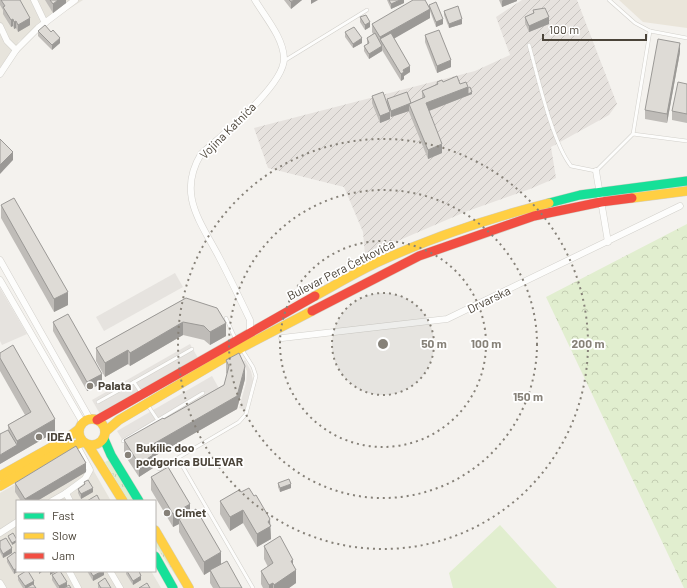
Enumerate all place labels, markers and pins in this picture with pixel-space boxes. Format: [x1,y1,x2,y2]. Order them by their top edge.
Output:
centre of rings [376,337,390,351]
place label: Palata [98,378,131,392]
marker: Palata [85,381,95,391]
place label: IDEA [47,429,73,443]
marker: IDEA [34,432,44,442]
place label: Bukilic doo podgorica BULEVAR [136,440,243,468]
marker: Bukilic doo podgorica BULEVAR [123,450,133,460]
place label: Cimet [175,505,207,519]
marker: Cimet [162,508,172,518]

